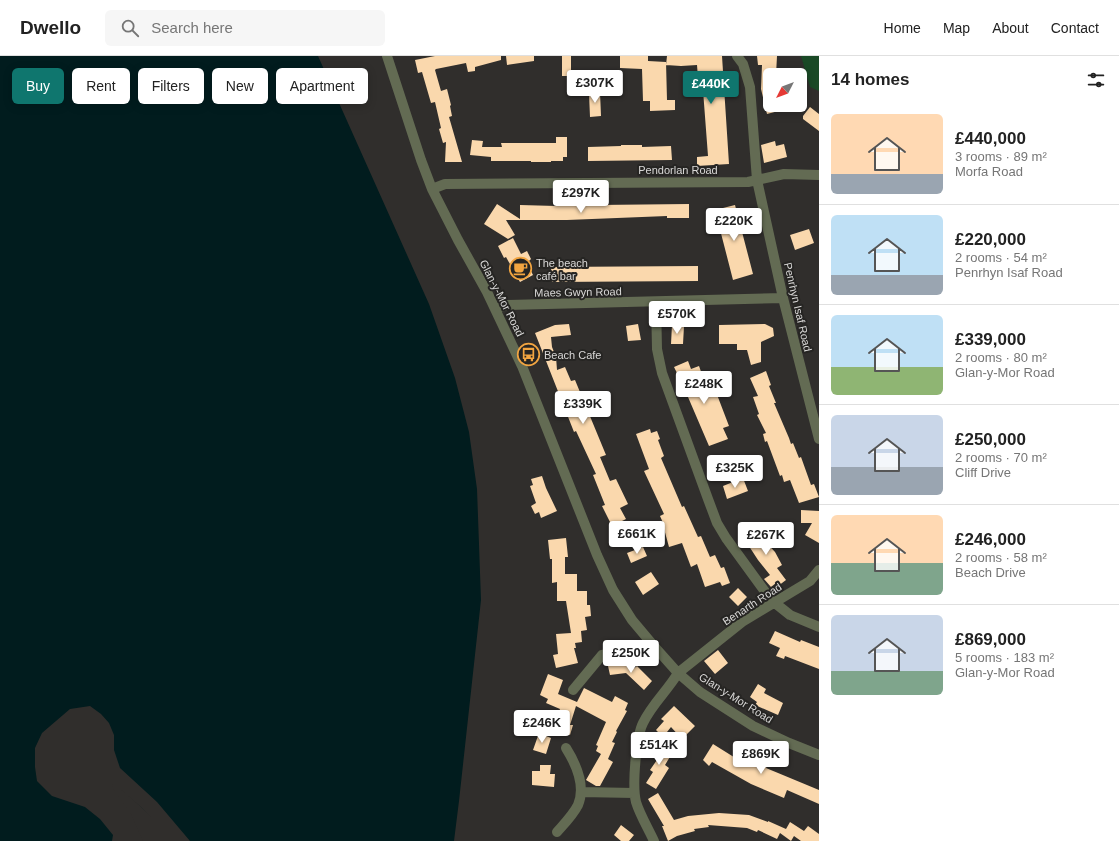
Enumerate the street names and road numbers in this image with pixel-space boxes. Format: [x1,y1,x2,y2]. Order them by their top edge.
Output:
street label: Pendorlan Road [638,164,718,176]
street label: Glan-y-Mor Road [478,258,526,338]
street label: Penrhyn Isaf Road [782,261,814,353]
street label: Maes Gwyn Road [534,285,622,299]
street label: Benarth Road [720,580,784,628]
street label: Glan-y-Mor Road [697,671,775,725]

